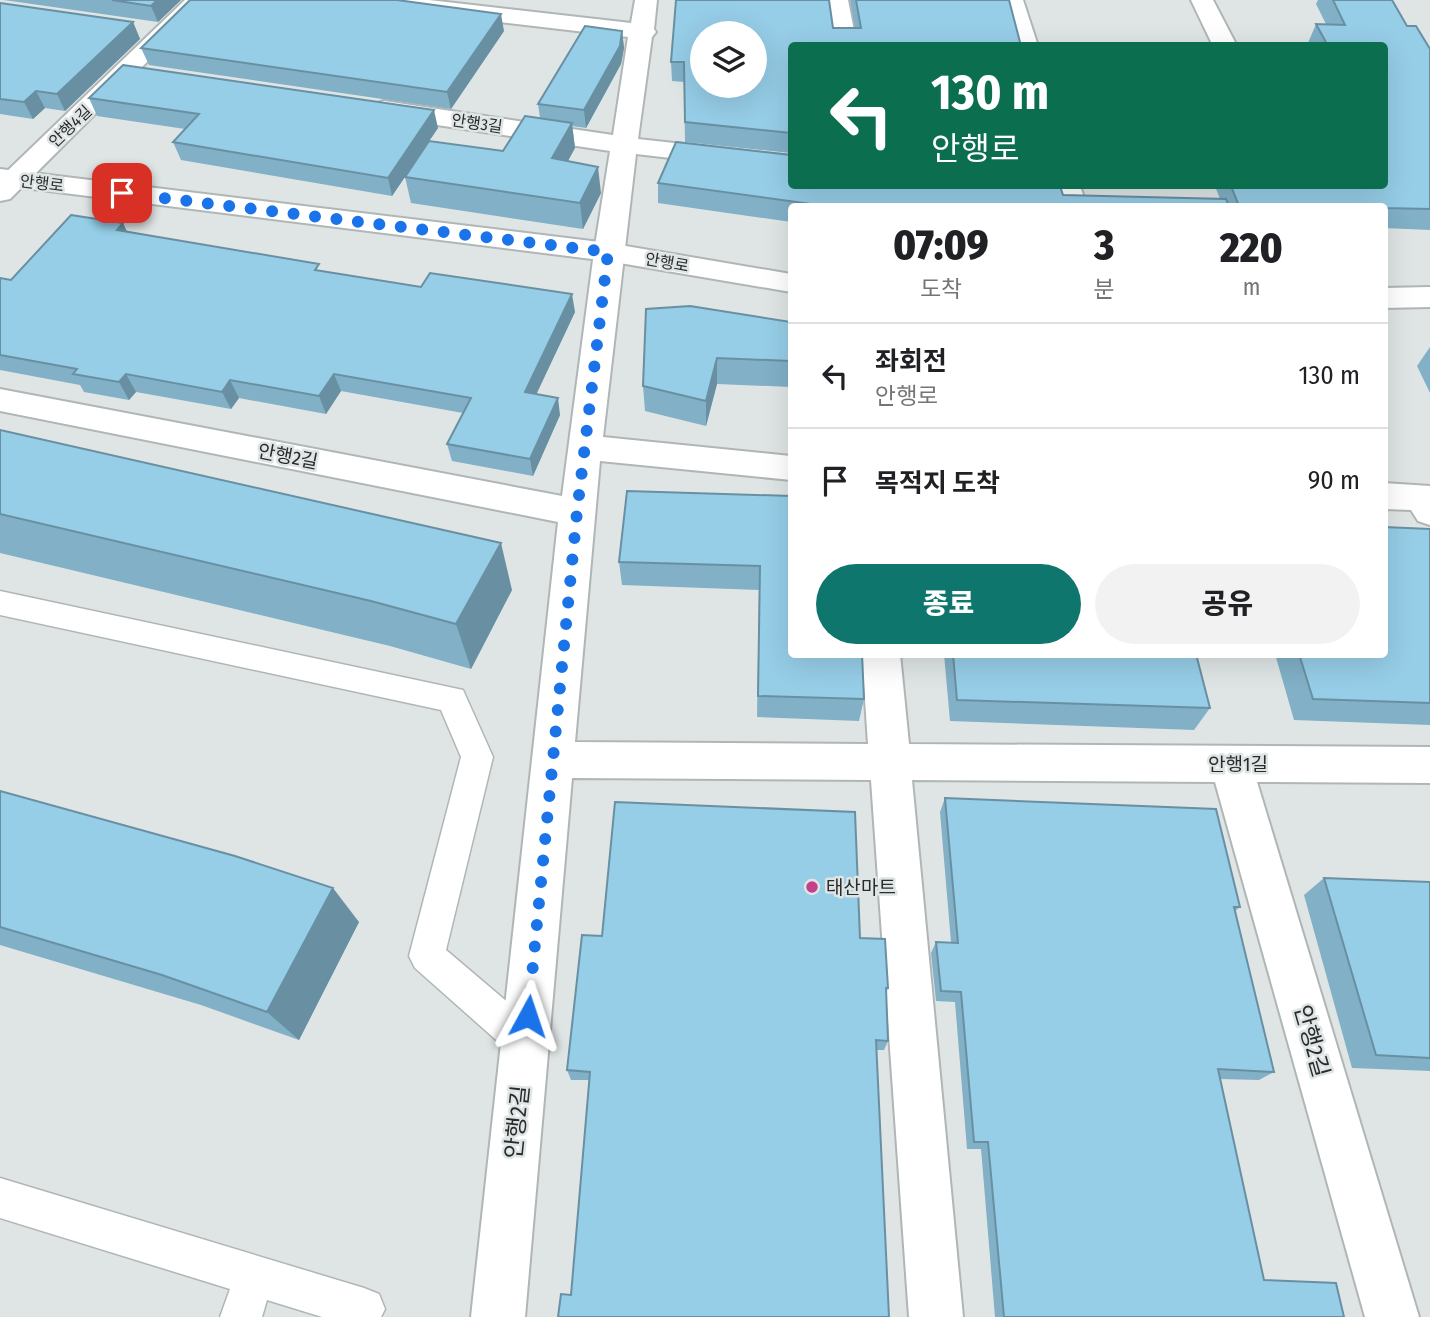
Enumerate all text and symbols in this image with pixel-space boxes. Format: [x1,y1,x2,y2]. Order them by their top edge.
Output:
map controls [690,21,767,98]
button: layers [690,21,767,98]
text: 130 m [931,63,1049,122]
icon: left [816,70,907,161]
street label: 안행4길 [45,101,96,151]
street label: 안행3길 [450,111,504,136]
text: 안행로 [931,130,1019,168]
pin [92,163,152,223]
street label: 안행로 [19,171,65,196]
icon: arrive [103,174,141,212]
text: 07:09 [893,220,989,270]
text: 3 [1094,220,1114,270]
text: 220 [1220,223,1283,273]
street label: 안행로 [644,249,691,276]
text: m [1243,273,1260,301]
text: 도착 [920,275,962,303]
text: 분 [1094,275,1115,303]
text: 좌회전 [875,346,947,377]
icon: left [816,357,854,395]
text: 130 m [1298,360,1360,391]
text: 안행로 [875,382,938,410]
street label: 안행2길 [256,439,320,474]
icon: arrive [816,462,854,500]
text: 90 m [1308,465,1360,496]
text: 목적지 도착 [875,468,1000,499]
button: 종료 [816,564,1081,644]
button: 공유 [1095,564,1360,644]
street label: 안행1길 [1208,753,1268,776]
place label: 태산마트 [826,876,896,899]
marker: 태산마트 [804,879,820,895]
position arrow [491,979,565,1053]
street label: 안행2길 [1288,1002,1336,1080]
street label: 안행2길 [499,1084,535,1160]

